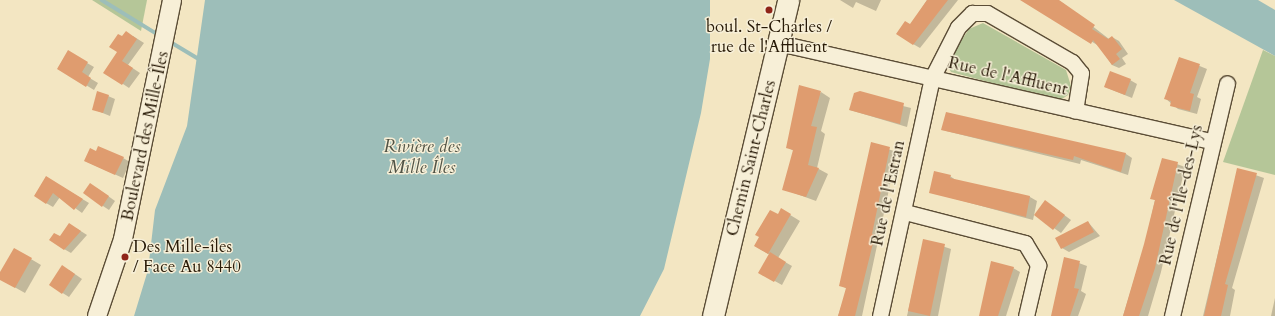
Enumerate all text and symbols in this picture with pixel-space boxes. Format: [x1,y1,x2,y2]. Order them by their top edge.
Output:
marker: boul. St-Charles / rue de l'Affluent [764,5,774,15]
place label: boul. St-Charles / rue de l'Affluent [706,17,832,57]
street label: Boulevard des Mille-Îles [117,49,173,223]
street label: Rue de l'Affluent [946,52,1070,100]
street label: Chemin Saint-Charles [722,78,780,238]
street label: Rue de l'Île-des-Lys [1155,123,1207,267]
water label: Rivière des Mille Îles [383,137,461,180]
street label: Rue de l'Estran [867,138,909,248]
place label: Des Mille-îles / Face Au 8440 [133,237,241,277]
marker: Des Mille-îles / Face Au 8440 [120,252,130,262]

